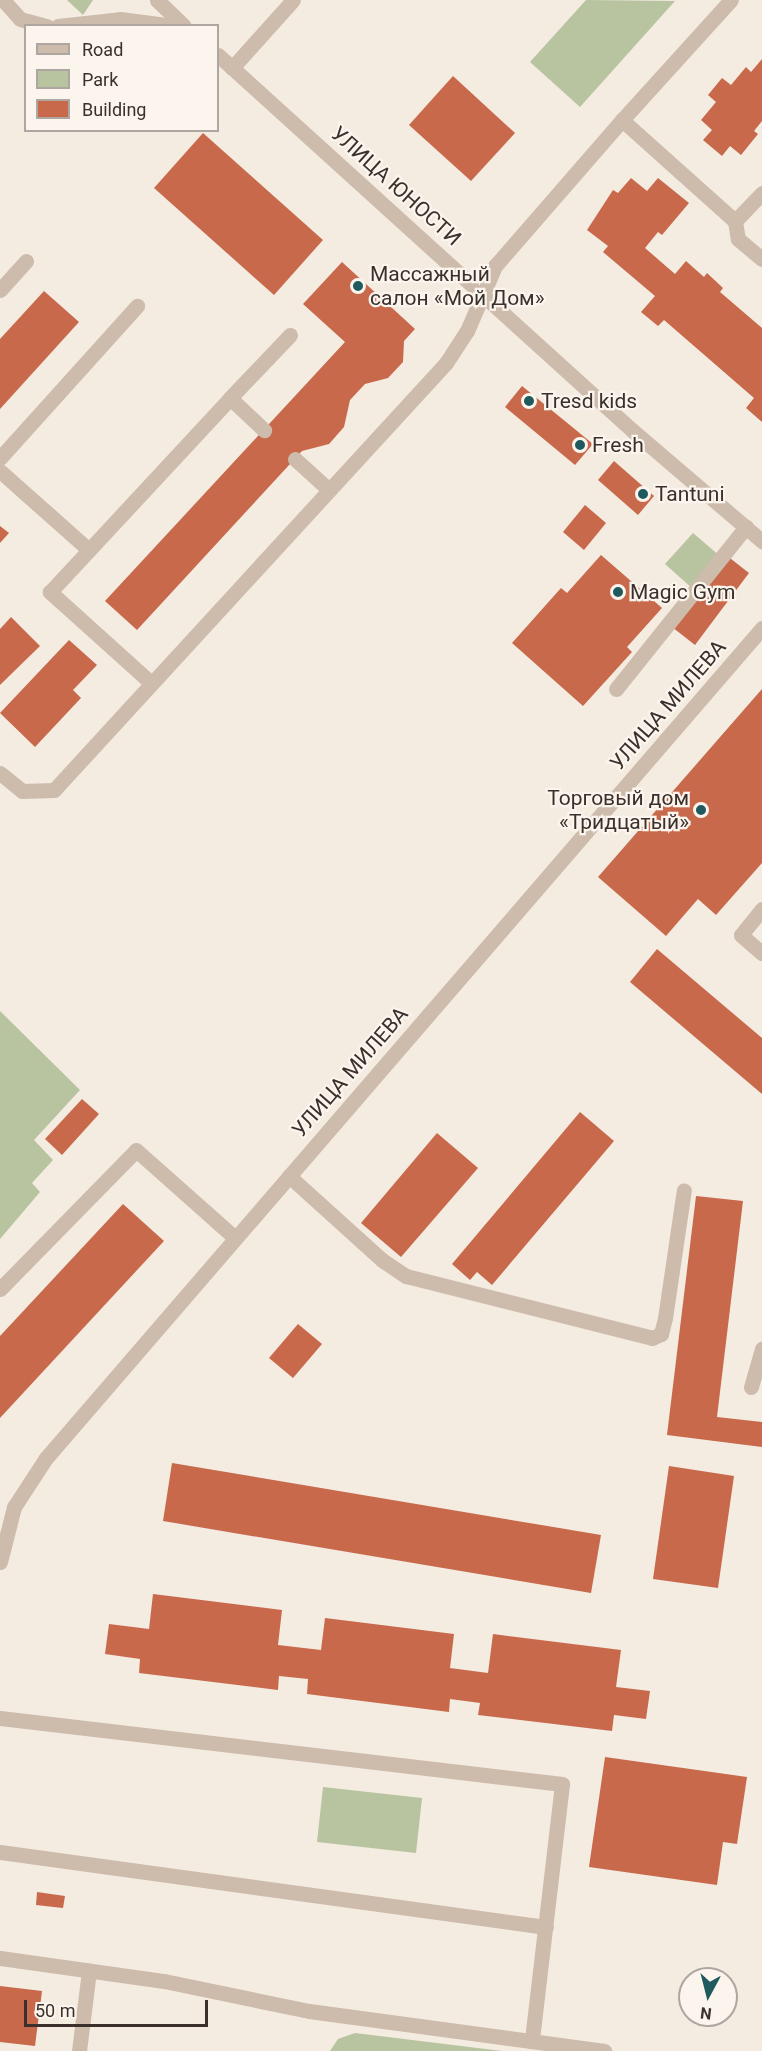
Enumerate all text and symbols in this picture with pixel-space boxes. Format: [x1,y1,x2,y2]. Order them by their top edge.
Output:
legend [24,24,219,132]
text: Road [82,39,123,60]
text: Park [82,69,118,90]
text: Building [82,99,146,120]
street label: УЛИЦА ЮНОСТИ [326,121,466,251]
place label: Массажный салон «Мой Дом» [370,261,545,311]
marker: Массажный салон «Мой Дом» [351,279,365,293]
place label: Tresd kids [541,388,637,414]
marker: Tresd kids [522,394,536,408]
place label: Fresh [592,432,644,458]
marker: Fresh [573,438,587,452]
place label: Tantuni [655,481,725,507]
marker: Tantuni [636,487,650,501]
place label: Magic Gym [630,579,736,605]
marker: Magic Gym [611,585,625,599]
street label: УЛИЦА МИЛЕВА [605,635,731,775]
place label: Торговый дом «Тридцатый» [547,785,689,835]
marker: Торговый дом «Тридцатый» [694,803,708,817]
street label: УЛИЦА МИЛЕВА [287,1002,413,1142]
north arrow [678,1967,738,2027]
scale bar [27,1988,212,2026]
text: 50 m [35,2000,75,2021]
text: N [699,2003,713,2023]

